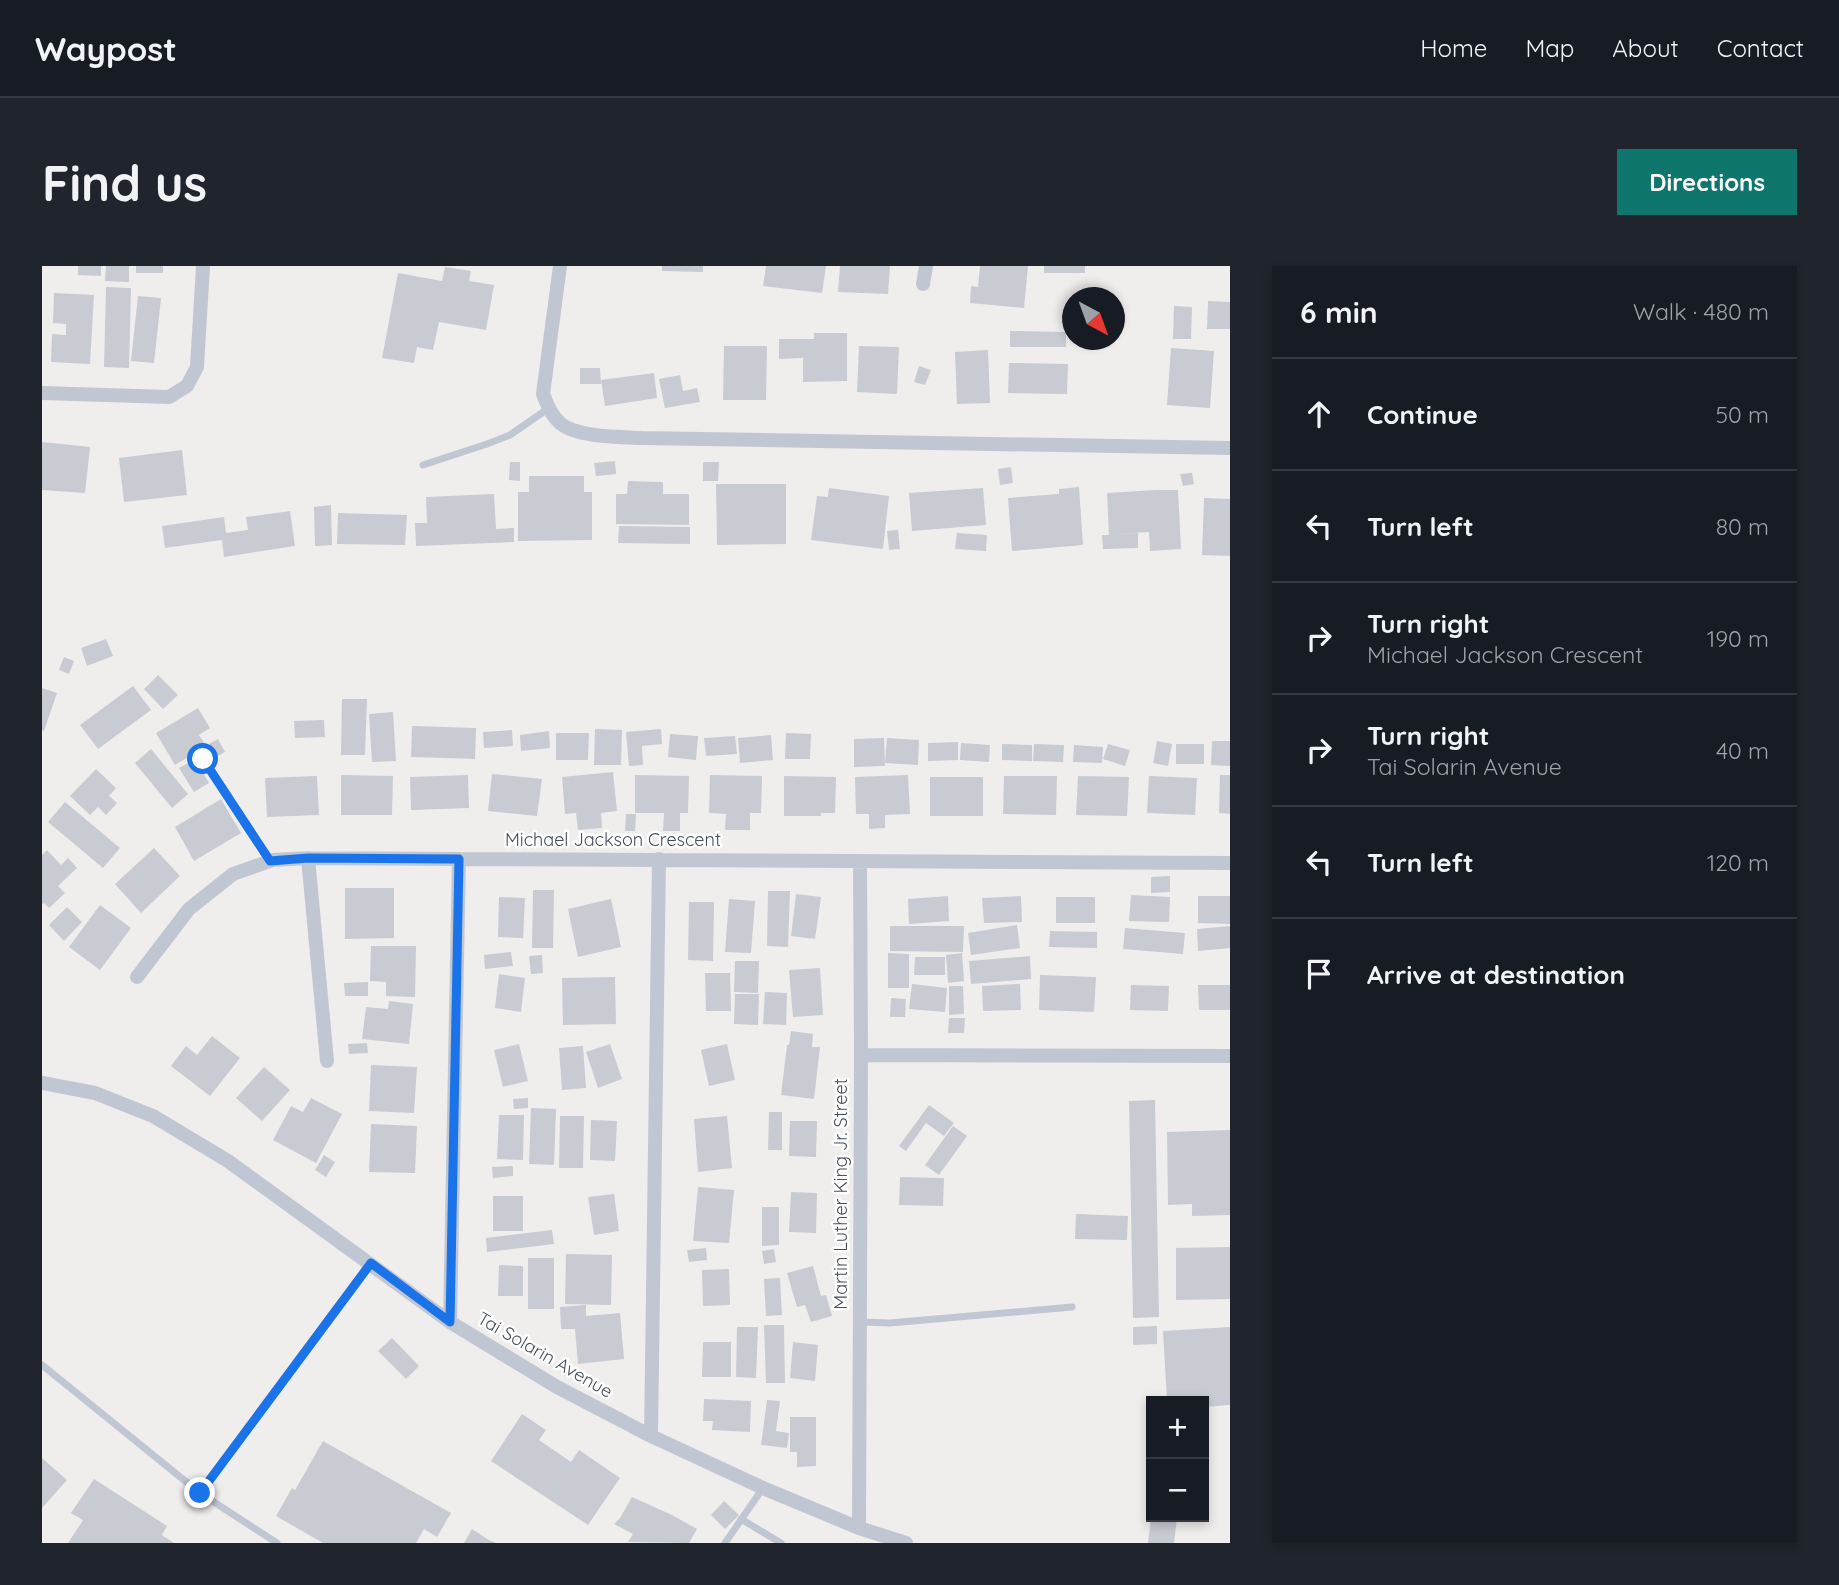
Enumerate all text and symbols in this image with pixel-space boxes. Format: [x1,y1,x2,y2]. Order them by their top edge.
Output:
text: Waypost [35,28,177,69]
text: Home [1420,33,1487,63]
text: Map [1525,33,1574,63]
text: About [1612,33,1679,63]
text: Contact [1717,33,1804,63]
button: Directions [1617,149,1797,215]
text: Find us [42,152,207,213]
north arrow [1062,287,1125,350]
text: 6 min [1300,293,1378,331]
text: Walk · 480 m [1633,297,1769,326]
icon: ahead [1300,395,1338,433]
text: Continue [1367,398,1478,431]
text: 50 m [1716,400,1769,429]
icon: left [1300,507,1338,545]
text: Turn left [1367,510,1474,543]
text: 80 m [1716,512,1769,541]
text: Turn right [1367,607,1489,640]
icon: right [1300,619,1338,657]
text: 190 m [1707,624,1769,653]
text: Michael Jackson Crescent [1367,640,1643,669]
text: Turn right [1367,719,1489,752]
icon: right [1300,731,1338,769]
text: 40 m [1716,736,1769,765]
route start [187,743,218,774]
text: Tai Solarin Avenue [1367,752,1562,781]
street label: Michael Jackson Crescent [505,828,721,851]
icon: left [1300,843,1338,881]
text: Turn left [1367,846,1474,879]
text: 120 m [1707,848,1769,877]
icon: arrive [1300,955,1338,993]
text: Arrive at destination [1367,958,1625,991]
street label: Martin Luther King Jr. Street [829,1078,852,1310]
street label: Tai Solarin Avenue [473,1306,617,1403]
map controls [1146,1396,1209,1522]
button: + [1146,1396,1209,1459]
button: − [1146,1459,1209,1522]
route end [184,1477,215,1508]

